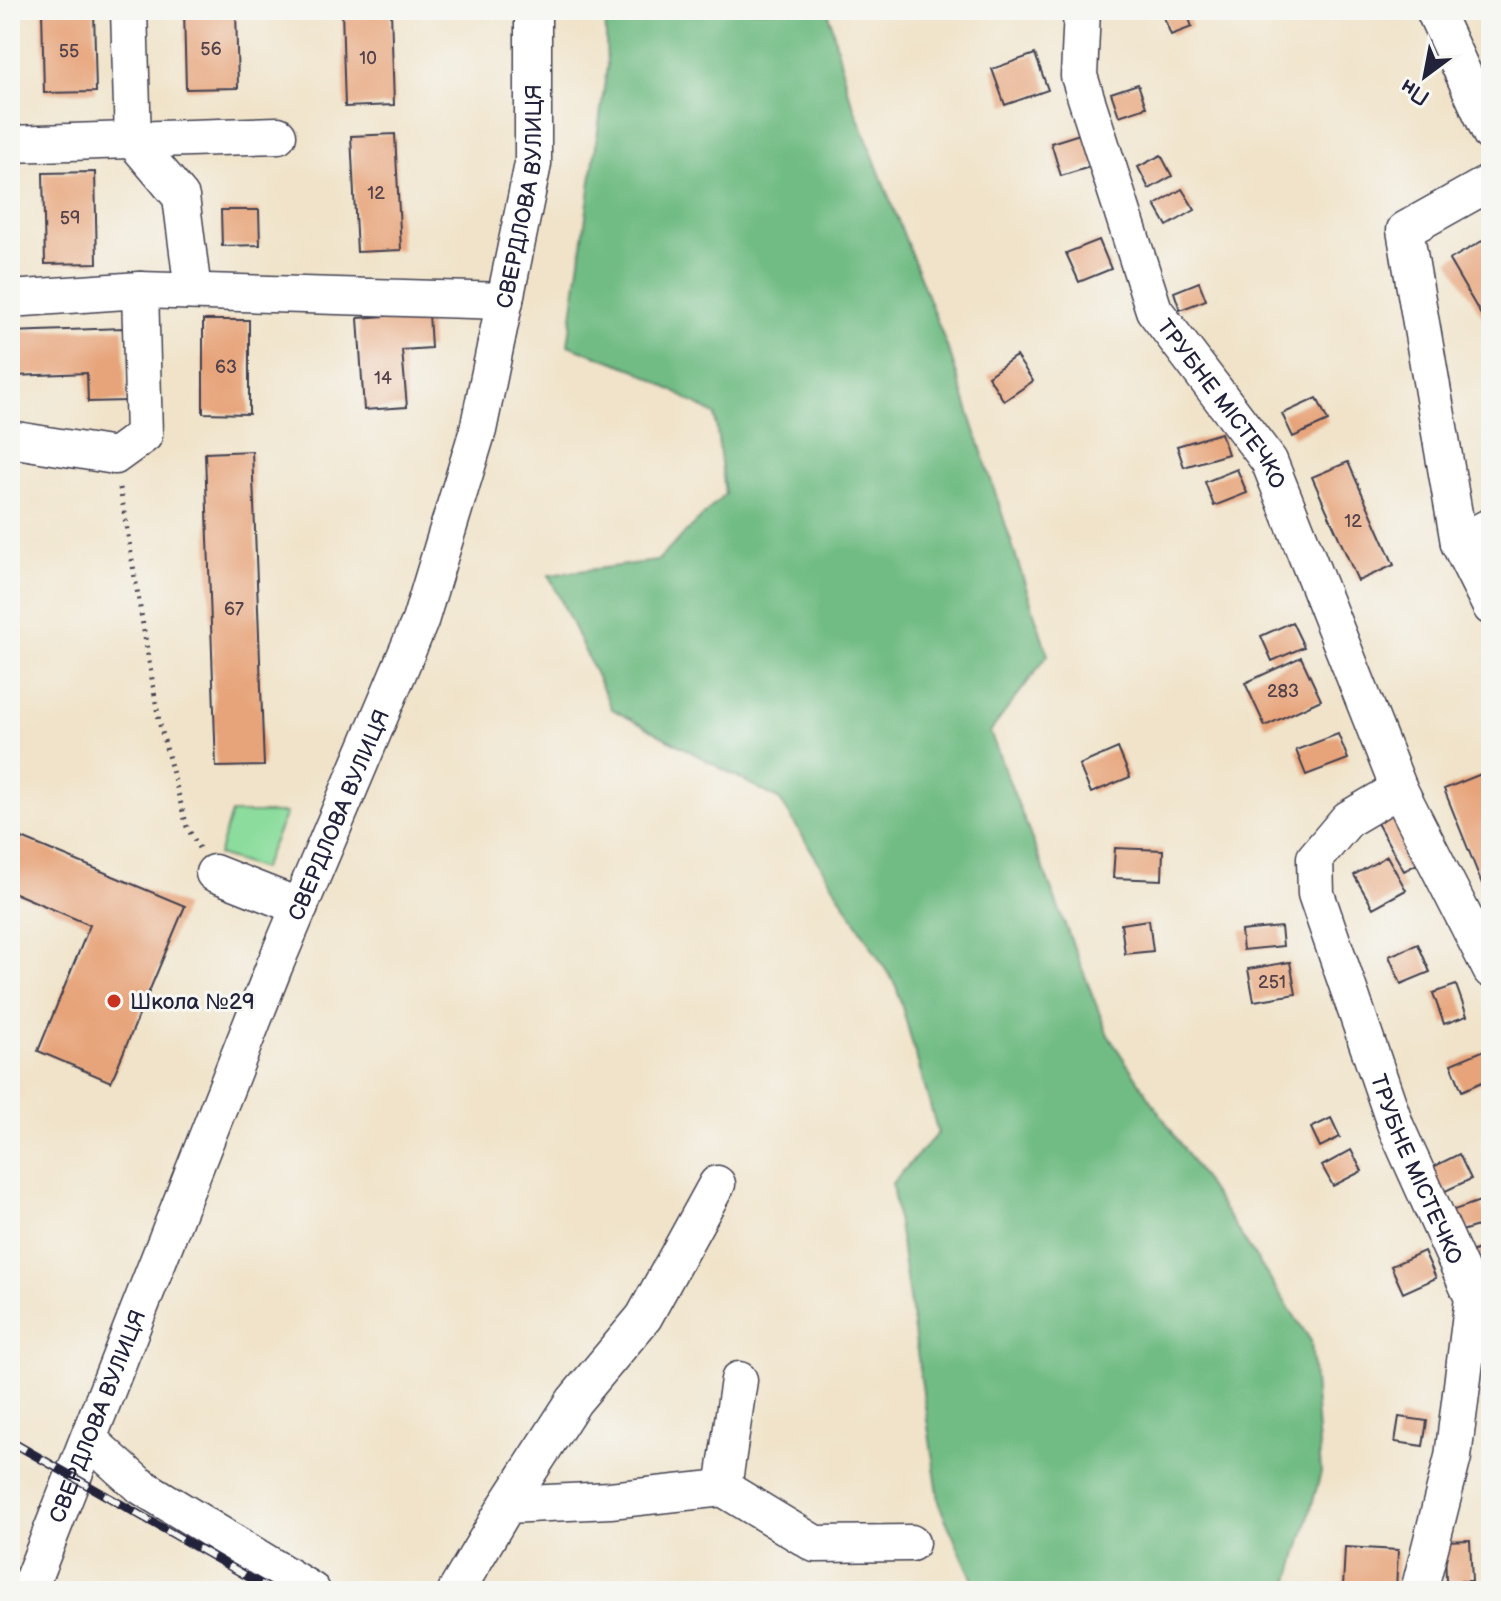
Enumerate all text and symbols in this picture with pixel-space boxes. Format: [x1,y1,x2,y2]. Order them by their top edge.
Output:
north arrow [1385,36,1465,116]
house number: 56 [200,39,222,60]
house number: 55 [59,41,79,62]
house number: 10 [359,48,377,69]
text: Пн [1396,72,1435,111]
street label: СВЕРДЛОВА ВУЛИЦЯ [492,84,548,311]
house number: 12 [367,183,385,204]
house number: 59 [60,208,80,229]
street label: ТРУБНЕ МІСТЕЧКО [1151,314,1291,493]
house number: 63 [215,357,237,378]
house number: 14 [374,368,392,389]
house number: 12 [1344,511,1362,532]
house number: 67 [224,599,244,620]
house number: 283 [1267,681,1299,702]
street label: СВЕРДЛОВА ВУЛИЦЯ [283,706,396,925]
house number: 251 [1258,972,1286,993]
place label: Школа №29 [130,989,255,1016]
marker: Школа №29 [105,992,123,1010]
street label: ТРУБНЕ МІСТЕЧКО [1364,1071,1468,1269]
street label: СВЕРДЛОВА ВУЛИЦЯ [44,1306,152,1527]

